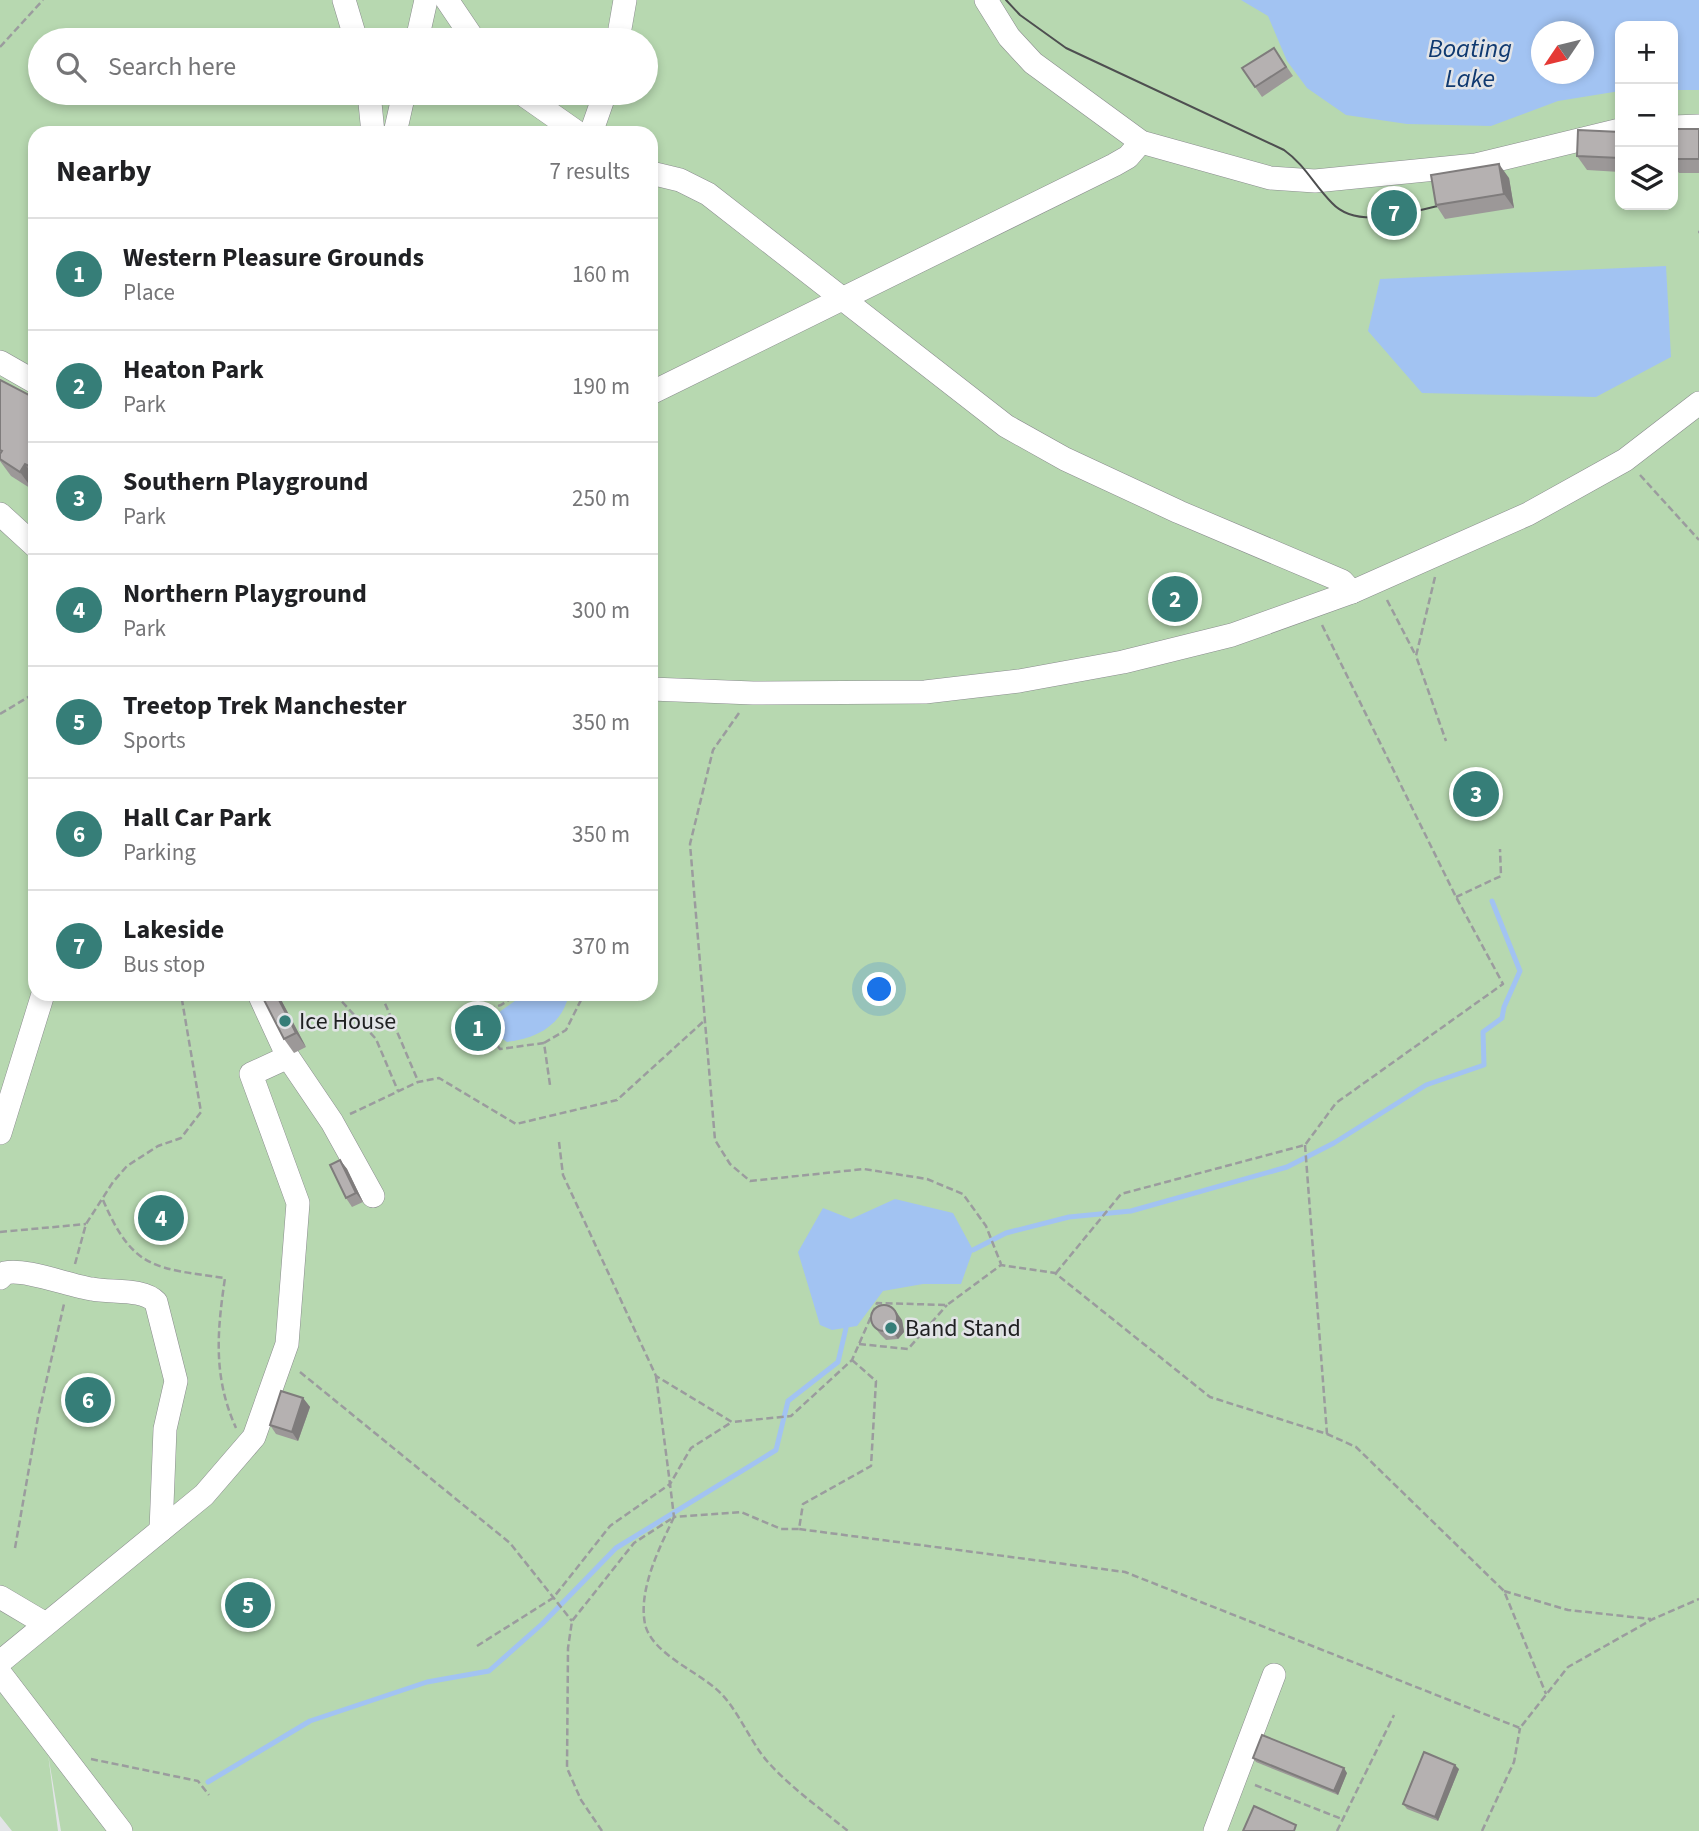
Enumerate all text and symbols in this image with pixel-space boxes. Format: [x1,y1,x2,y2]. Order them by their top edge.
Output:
north arrow [1531,21,1594,84]
map controls [1615,21,1678,210]
button: + [1615,21,1678,84]
search box [28,28,658,105]
water label: Boating Lake [1428,30,1512,97]
icon: search [52,48,90,86]
text: Search here [108,48,236,85]
button: − [1615,84,1678,147]
button: layers [1615,147,1678,210]
text: Nearby [56,150,151,193]
text: 7 results [550,155,630,188]
pin: 7 [1371,187,1417,239]
text: Western Pleasure Grounds [123,239,424,276]
text: 1 [73,258,85,291]
text: 160 m [572,258,630,291]
text: Place [123,276,175,309]
text: Heaton Park [123,351,264,388]
text: 2 [73,370,85,403]
text: 190 m [572,370,630,403]
text: Park [123,388,166,421]
text: Southern Playground [123,463,368,500]
text: 3 [73,482,85,515]
text: 250 m [572,482,630,515]
text: Park [123,500,166,533]
pin: 2 [1152,573,1198,625]
text: Northern Playground [123,575,367,612]
text: 4 [73,594,85,627]
text: 300 m [572,594,630,627]
text: Park [123,612,166,645]
text: Treetop Trek Manchester [123,687,407,724]
text: 5 [73,706,85,739]
text: 350 m [572,706,630,739]
text: Sports [123,724,186,757]
pin: 3 [1453,768,1499,820]
text: Hall Car Park [123,799,272,836]
text: 6 [73,818,85,851]
text: 350 m [572,818,630,851]
text: Parking [123,836,196,869]
text: Lakeside [123,911,224,948]
text: 7 [73,930,85,963]
text: 370 m [572,930,630,963]
text: Bus stop [123,948,205,981]
your location [862,972,896,1006]
pin: 1 [455,1002,501,1054]
place label: Ice House [299,1004,396,1039]
marker: Ice House [277,1013,293,1029]
pin: 4 [138,1192,184,1244]
place label: Band Stand [905,1311,1021,1346]
marker: Band Stand [883,1320,899,1336]
pin: 6 [65,1374,111,1426]
pin: 5 [225,1579,271,1631]

